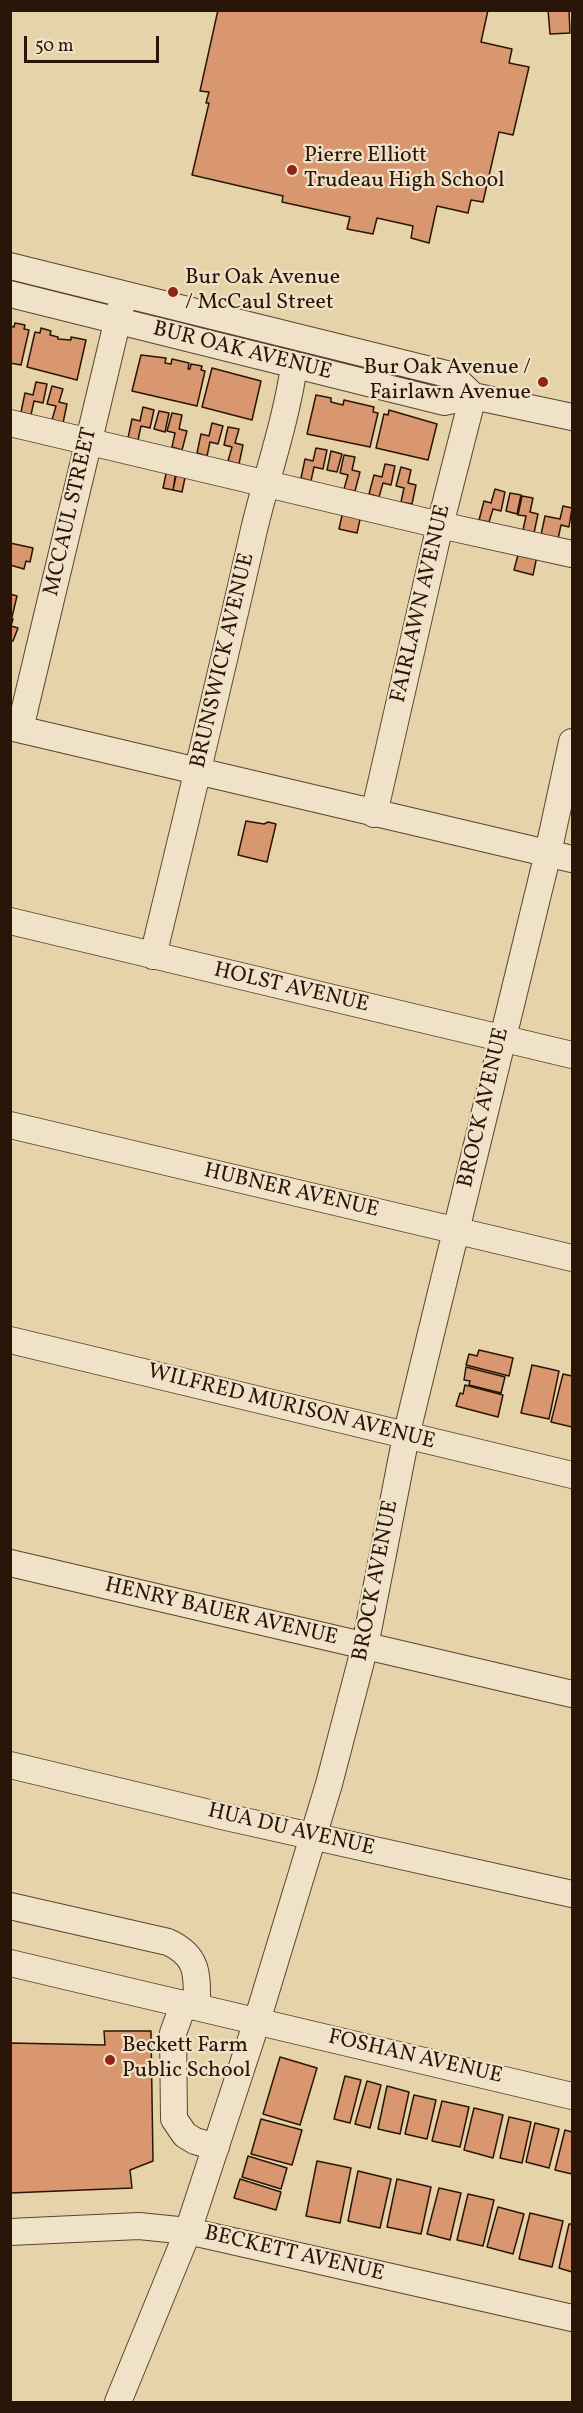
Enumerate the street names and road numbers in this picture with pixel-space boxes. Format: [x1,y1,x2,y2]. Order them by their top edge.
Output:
street label: BUR OAK AVENUE [150,317,334,387]
street label: MCCAUL STREET [40,425,104,599]
street label: FAIRLAWN AVENUE [386,502,458,706]
street label: BRUNSWICK AVENUE [186,551,262,771]
street label: HOLST AVENUE [211,958,371,1020]
street label: BROCK AVENUE [454,1025,516,1191]
street label: HUBNER AVENUE [201,1159,381,1225]
street label: WILFRED MURISON AVENUE [145,1359,437,1457]
street label: BROCK AVENUE [348,1498,406,1664]
street label: HENRY BAUER AVENUE [102,1573,340,1653]
street label: HUA DU AVENUE [205,1799,377,1863]
street label: FOSHAN AVENUE [325,2025,505,2091]
street label: BECKETT AVENUE [201,2221,387,2289]

